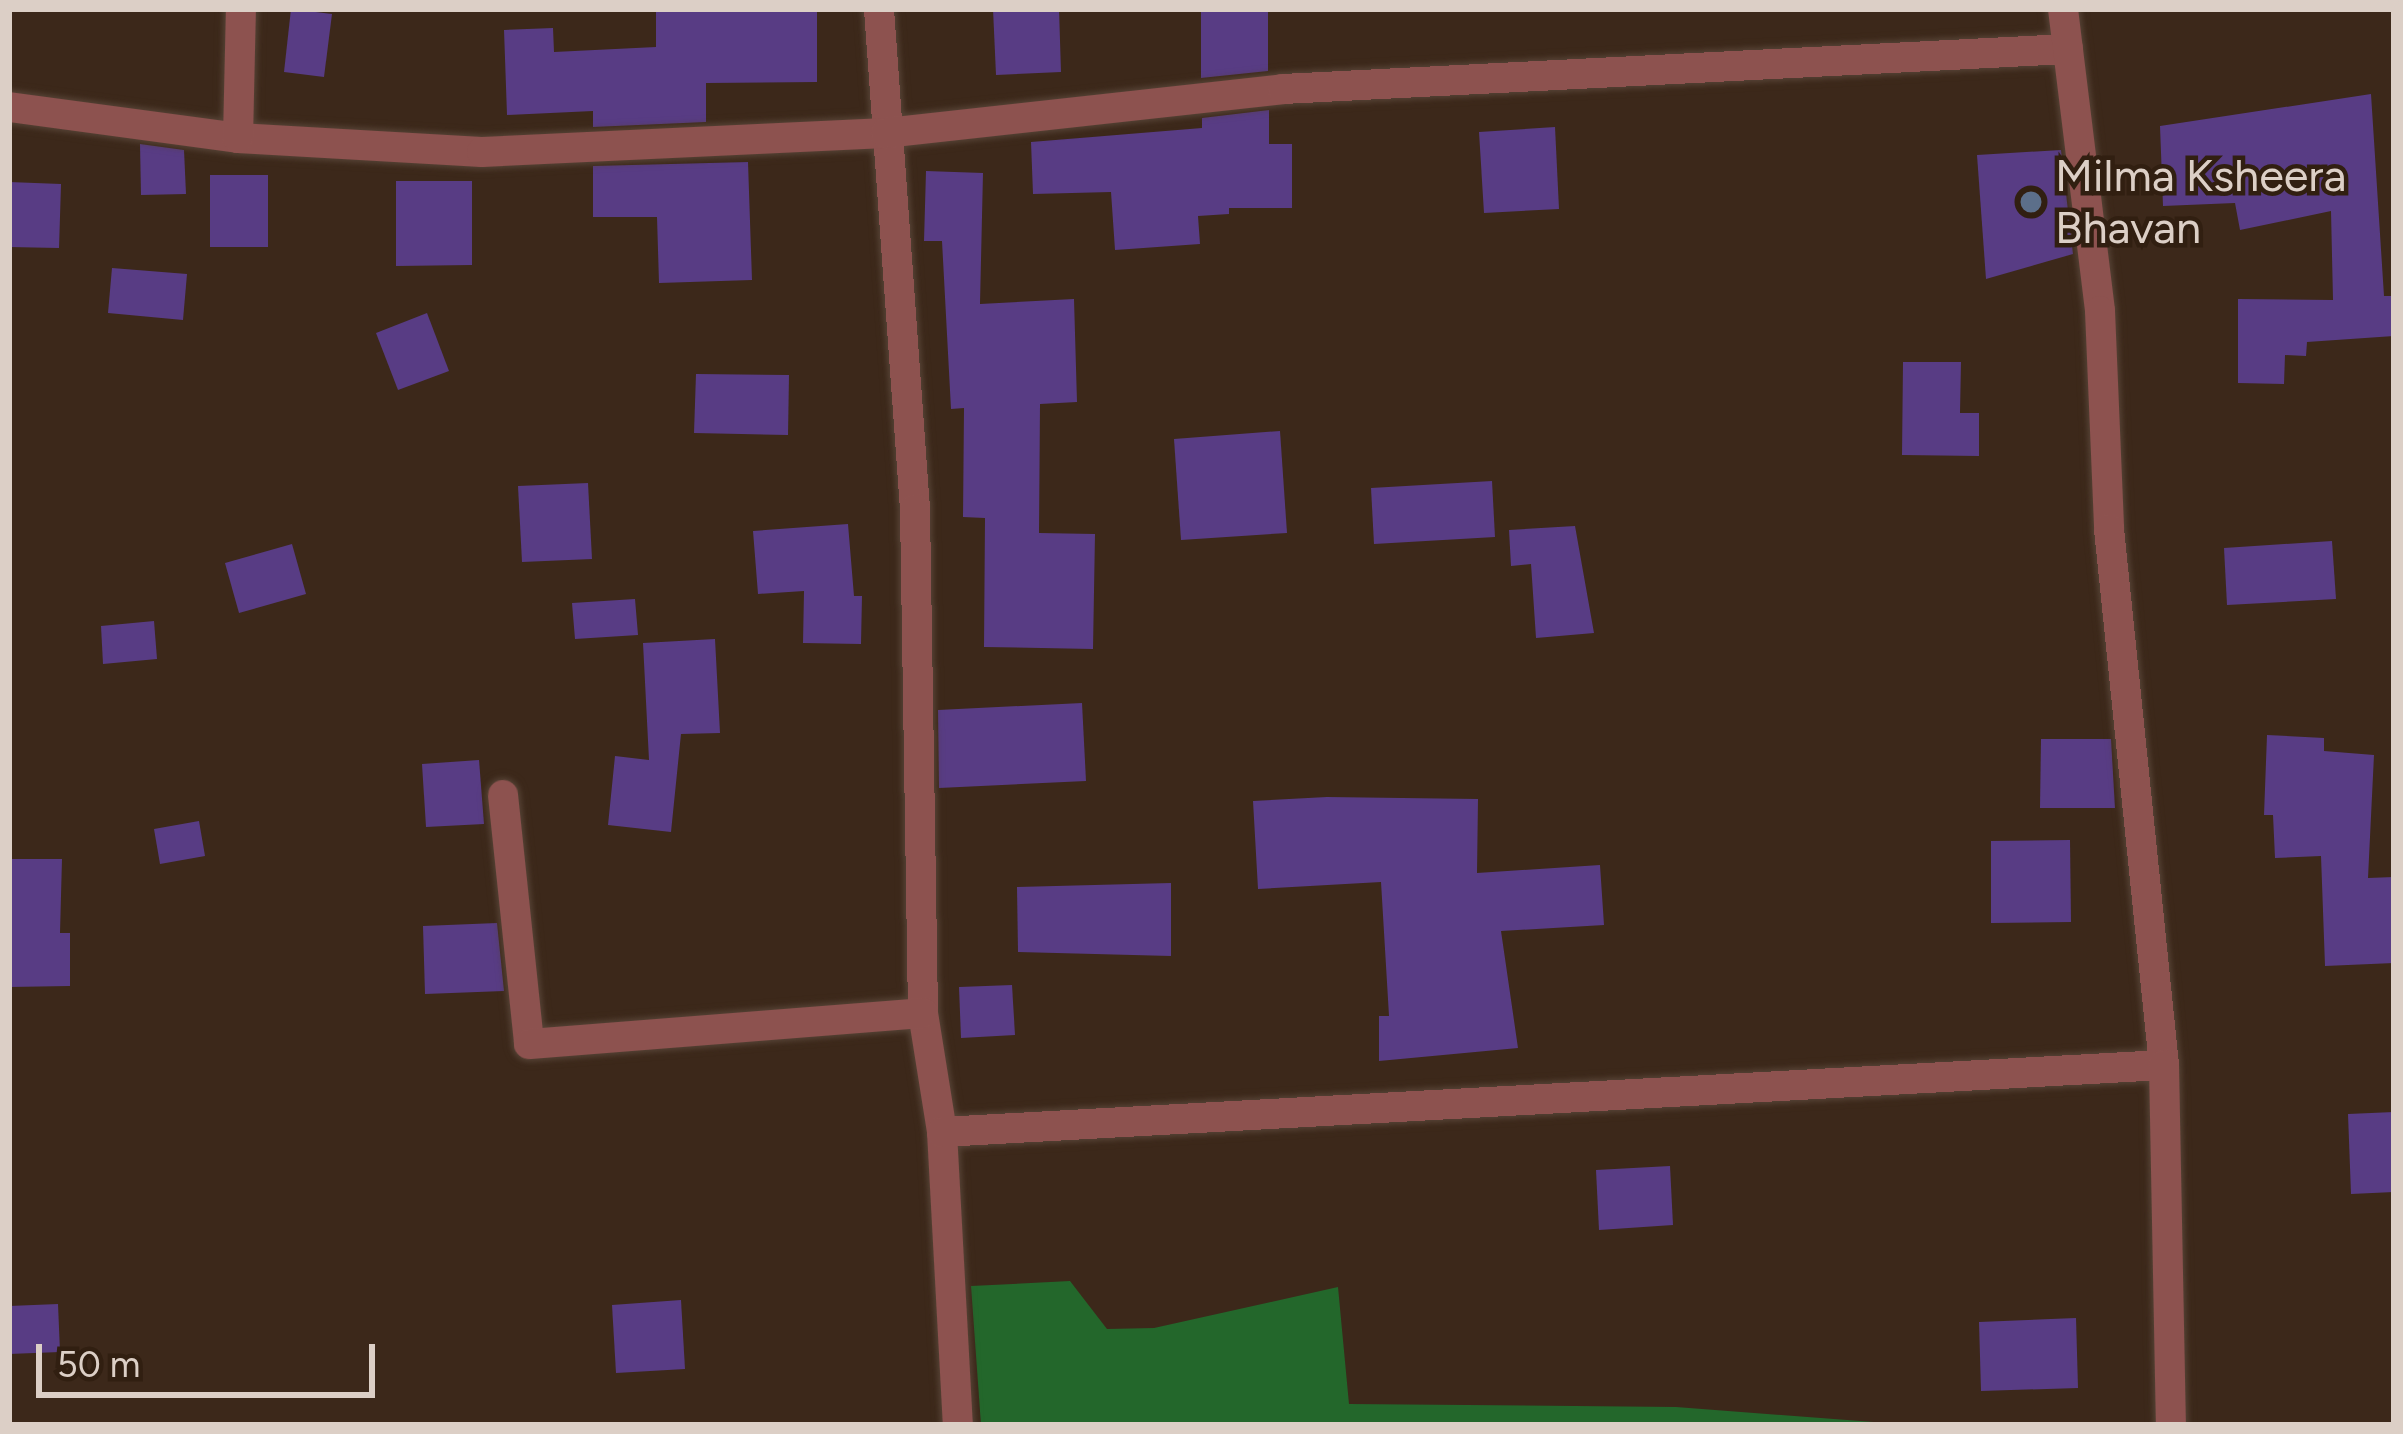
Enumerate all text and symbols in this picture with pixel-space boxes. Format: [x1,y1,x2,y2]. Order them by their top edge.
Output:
place label: Milma Ksheera Bhavan [2055,149,2347,255]
marker: Milma Ksheera Bhavan [2018,189,2044,215]
scale bar [42,1320,381,1394]
text: 50 m [57,1343,140,1386]

